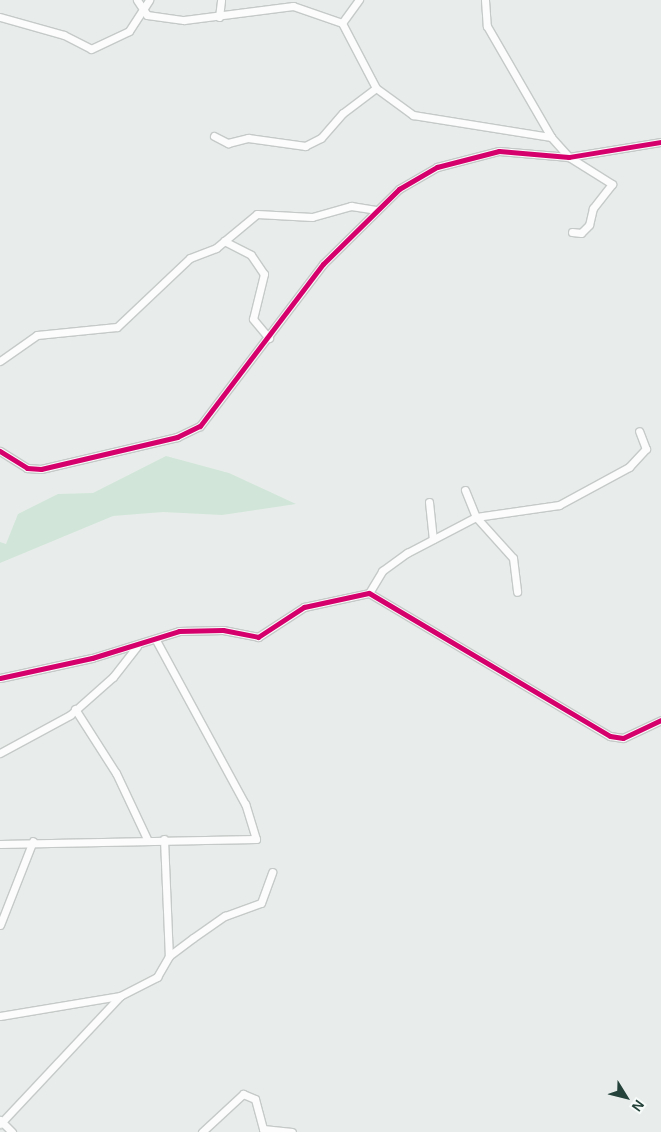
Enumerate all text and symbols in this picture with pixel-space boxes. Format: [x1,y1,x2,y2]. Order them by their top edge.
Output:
north arrow [601,1072,651,1122]
text: N [629,1097,648,1115]

